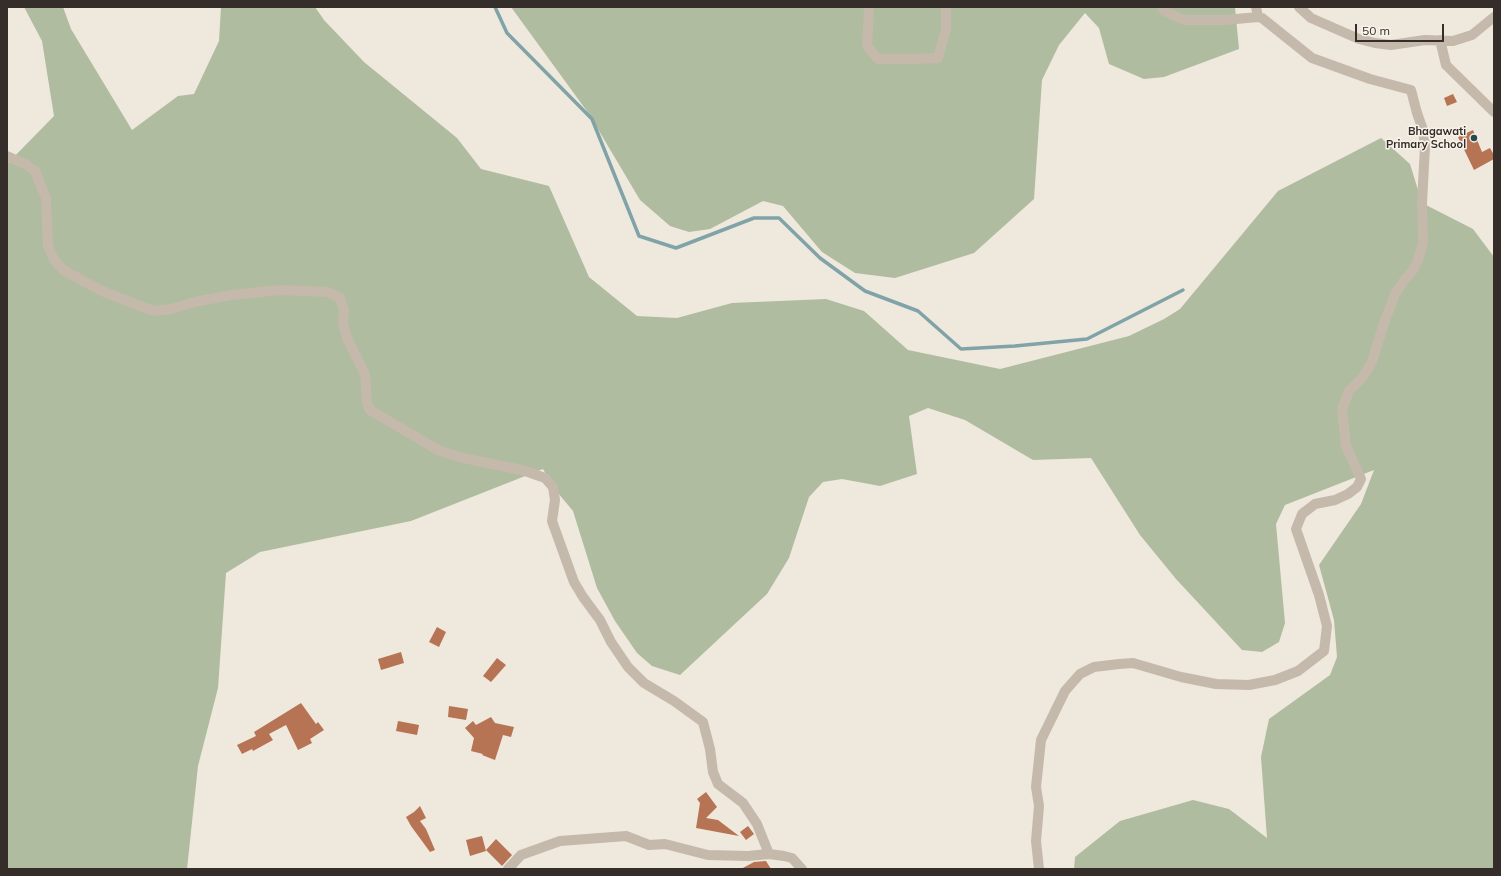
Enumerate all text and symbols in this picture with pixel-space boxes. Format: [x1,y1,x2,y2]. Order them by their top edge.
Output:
scale bar [1357,16,1446,42]
text: 50 m [1362,23,1390,38]
place label: Bhagawati Primary School [1386,125,1466,151]
marker: Bhagawati Primary School [1469,133,1479,143]

